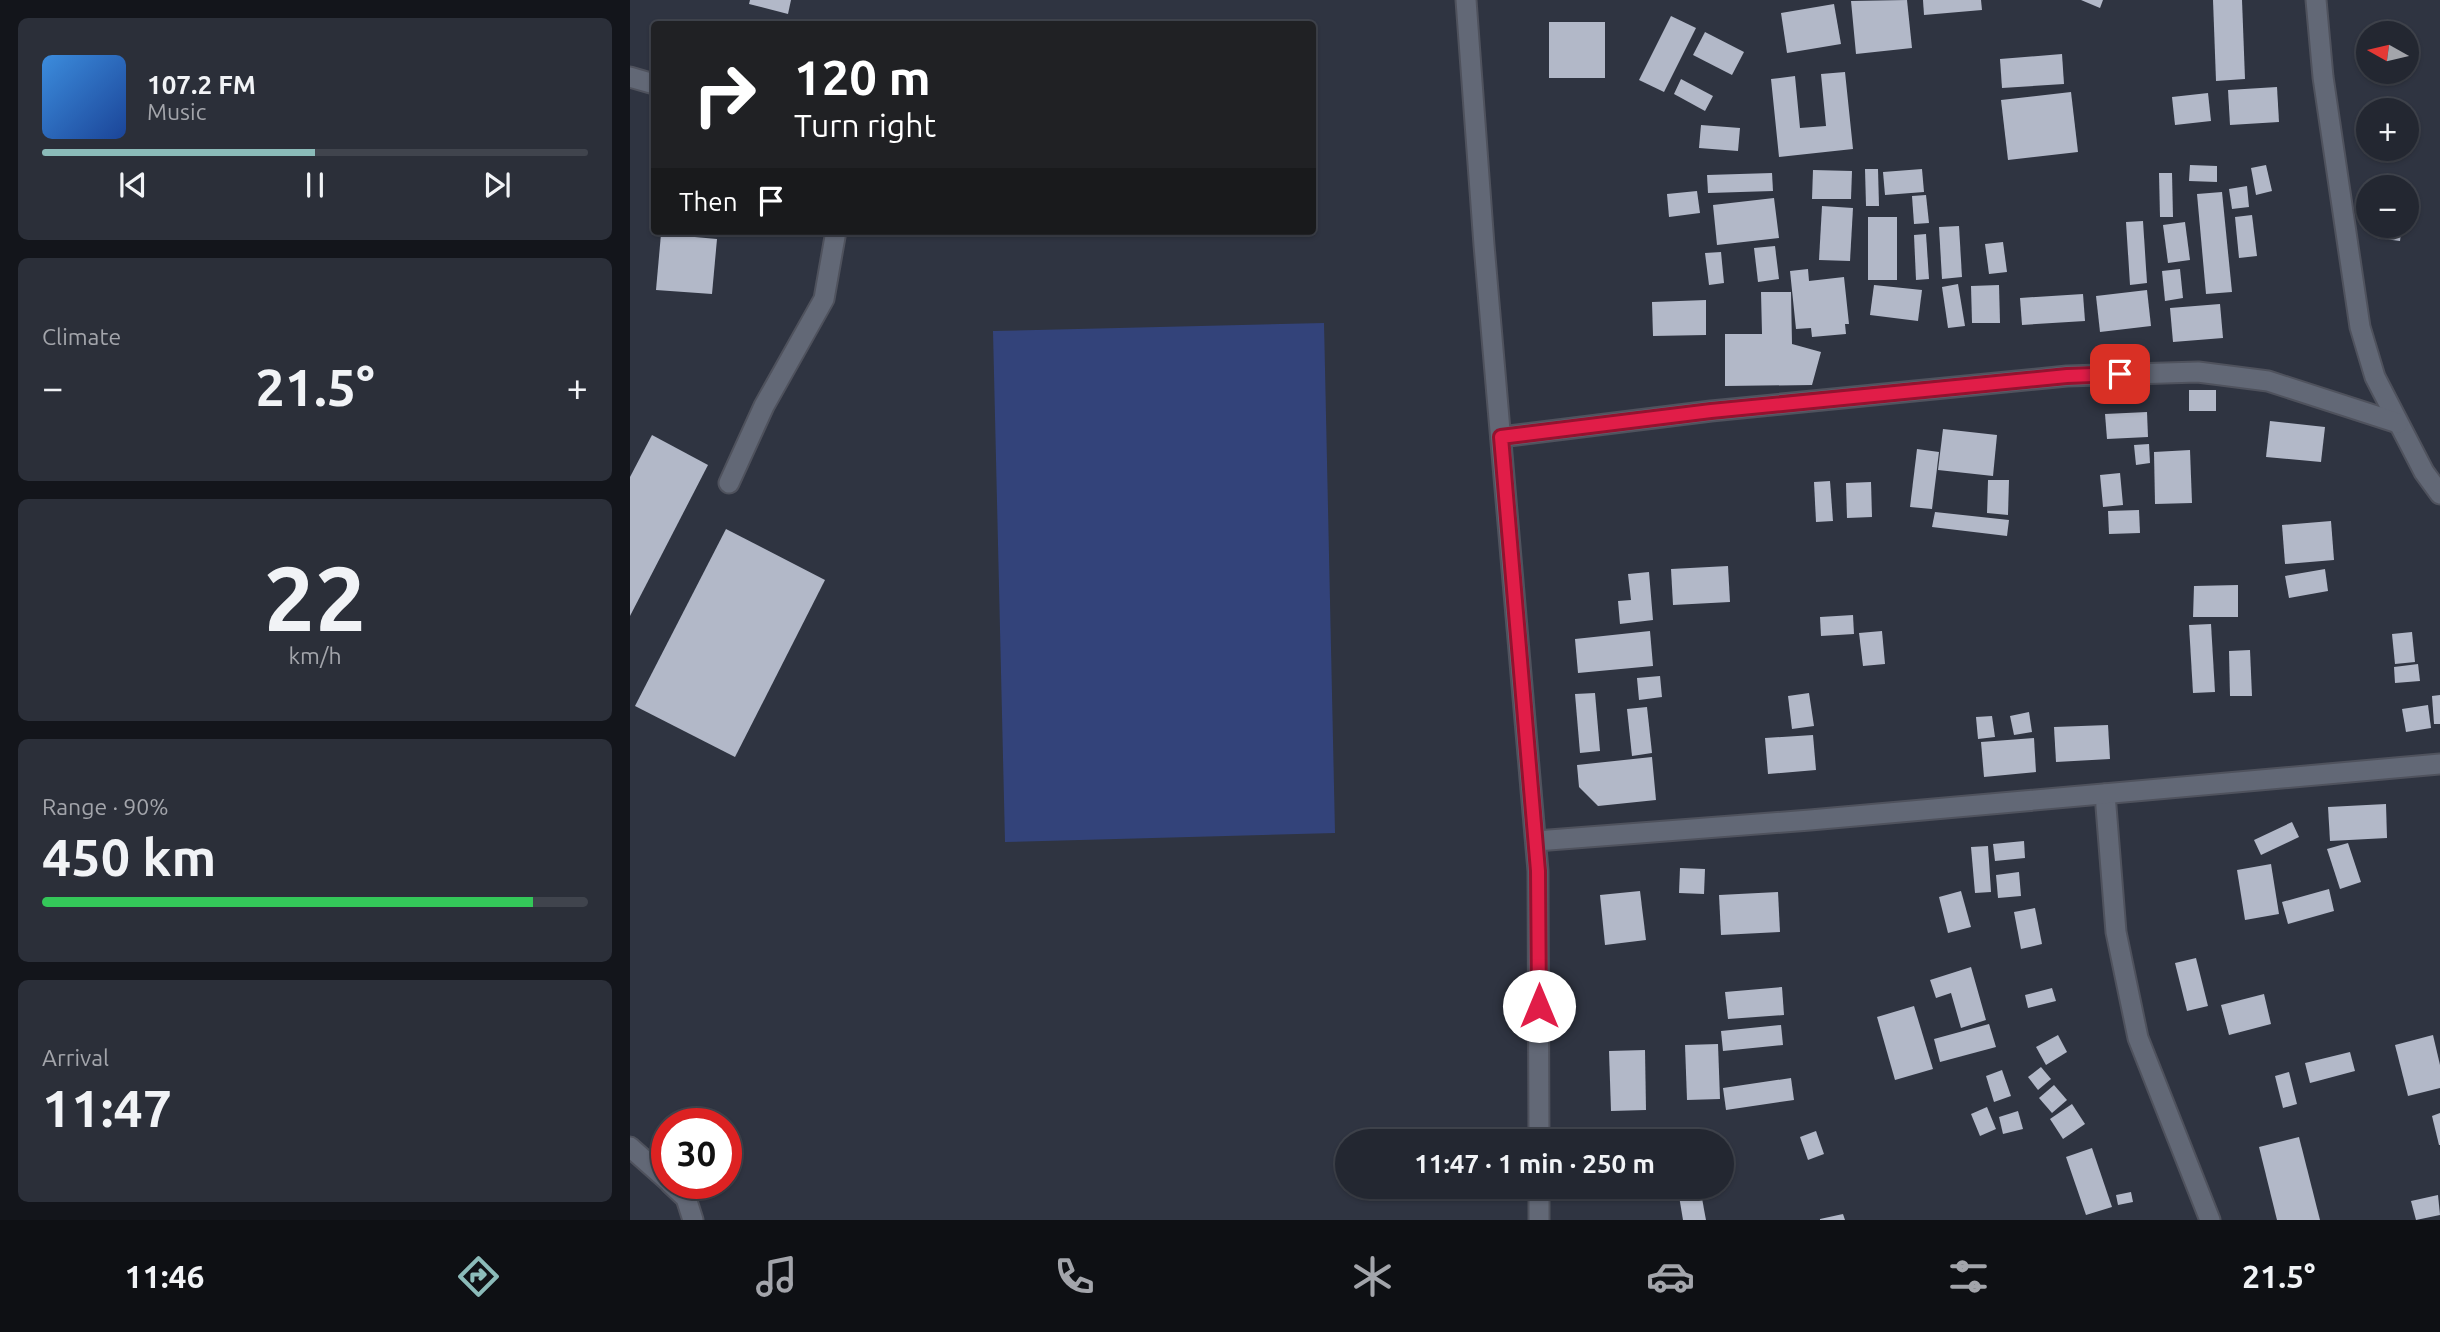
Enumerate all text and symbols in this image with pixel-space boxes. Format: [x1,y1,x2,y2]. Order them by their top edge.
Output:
north arrow [2356,21,2418,84]
map controls [2356,21,2419,238]
icon: right [679,49,770,140]
text: 120 m [794,49,931,104]
text: 107.2 FM [147,70,256,99]
button: + [2356,98,2419,161]
text: Music [147,99,206,124]
text: Turn right [794,107,936,143]
icon: previous [114,166,152,204]
icon: pause [296,166,334,204]
icon: next [478,166,516,204]
button: − [2356,175,2419,238]
icon: arrive [752,182,790,220]
text: Then [679,187,738,216]
text: Climate [42,324,121,349]
pin [2090,344,2150,404]
icon: arrive [2101,355,2139,393]
text: 21.5° [255,358,375,416]
text: − [42,366,63,408]
text: + [567,366,588,408]
text: 22 [264,546,366,648]
text: km/h [288,643,342,668]
text: Range · 90% [42,794,169,819]
text: 450 km [42,828,216,886]
position arrow [1502,969,1576,1043]
text: Arrival [42,1045,109,1070]
text: 11:47 [42,1079,172,1137]
speed limit sign: 30 [651,1108,742,1199]
text: 11:47 · 1 min · 250 m [1414,1149,1655,1178]
icon: directions [454,1252,503,1301]
icon: music [752,1252,801,1301]
icon: phone [1050,1252,1099,1301]
icon: climate [1348,1252,1397,1301]
icon: car [1646,1252,1695,1301]
icon: filters [1944,1252,1993,1301]
text: 11:46 [125,1258,205,1294]
text: 21.5° [2242,1258,2315,1294]

